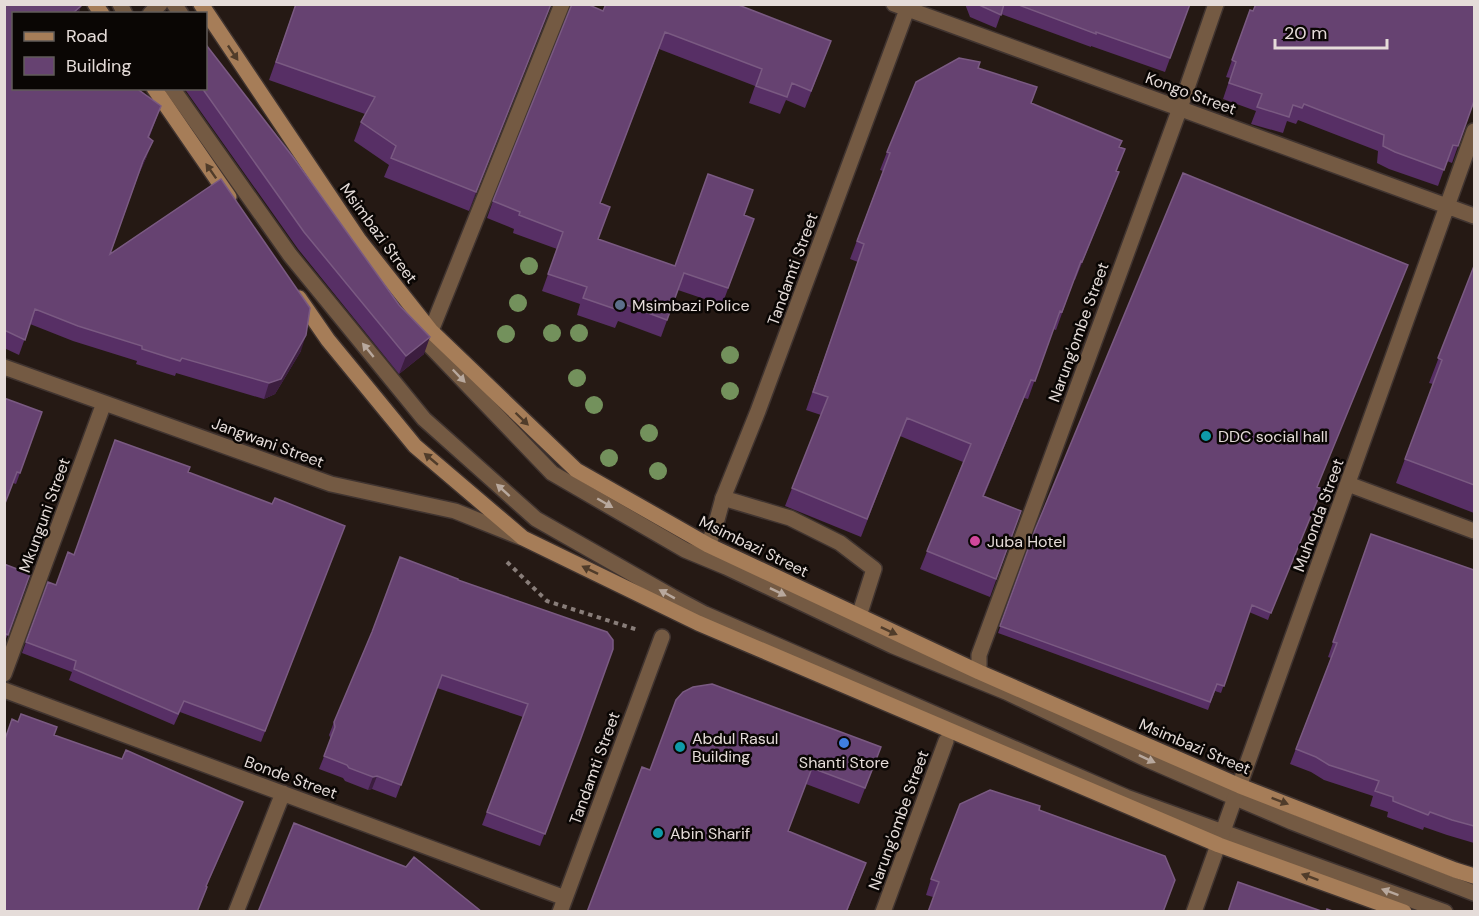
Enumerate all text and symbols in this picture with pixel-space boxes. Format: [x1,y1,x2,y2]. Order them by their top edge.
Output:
legend [12,12,207,90]
scale bar [1275,12,1388,50]
text: 20 m [1284,21,1327,45]
text: Road [66,24,108,48]
one-way arrow [227,45,238,61]
text: Building [66,54,131,78]
street label: Kongo Street [1143,67,1239,120]
one-way arrow [205,164,217,180]
street label: Msimbazi Street [335,179,422,288]
street label: Tandamti Street [762,210,823,328]
street label: Narung'ombe Street [1043,259,1114,405]
place label: Msimbazi Police [632,295,750,316]
marker: Msimbazi Police [613,298,627,312]
one-way arrow [362,342,375,357]
one-way arrow [451,368,465,382]
one-way arrow [515,411,529,425]
street label: Jangwani Street [209,412,327,473]
place label: DDC social hall [1218,426,1328,447]
marker: DDC social hall [1199,429,1213,443]
one-way arrow [424,453,439,466]
street label: Mkunguni Street [14,455,75,575]
street label: Muhonda Street [1288,456,1349,575]
one-way arrow [496,484,511,497]
one-way arrow [597,497,613,508]
street label: Msimbazi Street [696,511,812,582]
place label: Juba Hotel [987,531,1066,552]
marker: Juba Hotel [968,534,982,548]
one-way arrow [581,566,598,575]
one-way arrow [769,587,786,596]
one-way arrow [659,588,675,599]
one-way arrow [881,626,898,635]
street label: Tandamti Street [564,709,625,827]
street label: Msimbazi Street [1136,714,1254,779]
place label: Abdul Rasul Building [692,728,778,767]
marker: Shanti Store [837,736,851,750]
marker: Abdul Rasul Building [673,740,687,754]
street label: Narung'ombe Street [863,747,934,893]
street label: Bonde Street [242,751,340,804]
place label: Shanti Store [799,752,889,773]
one-way arrow [1138,754,1155,763]
one-way arrow [1271,796,1289,806]
place label: Abin Sharif [670,823,750,844]
marker: Abin Sharif [651,826,665,840]
one-way arrow [1301,872,1319,882]
one-way arrow [1381,886,1399,896]

